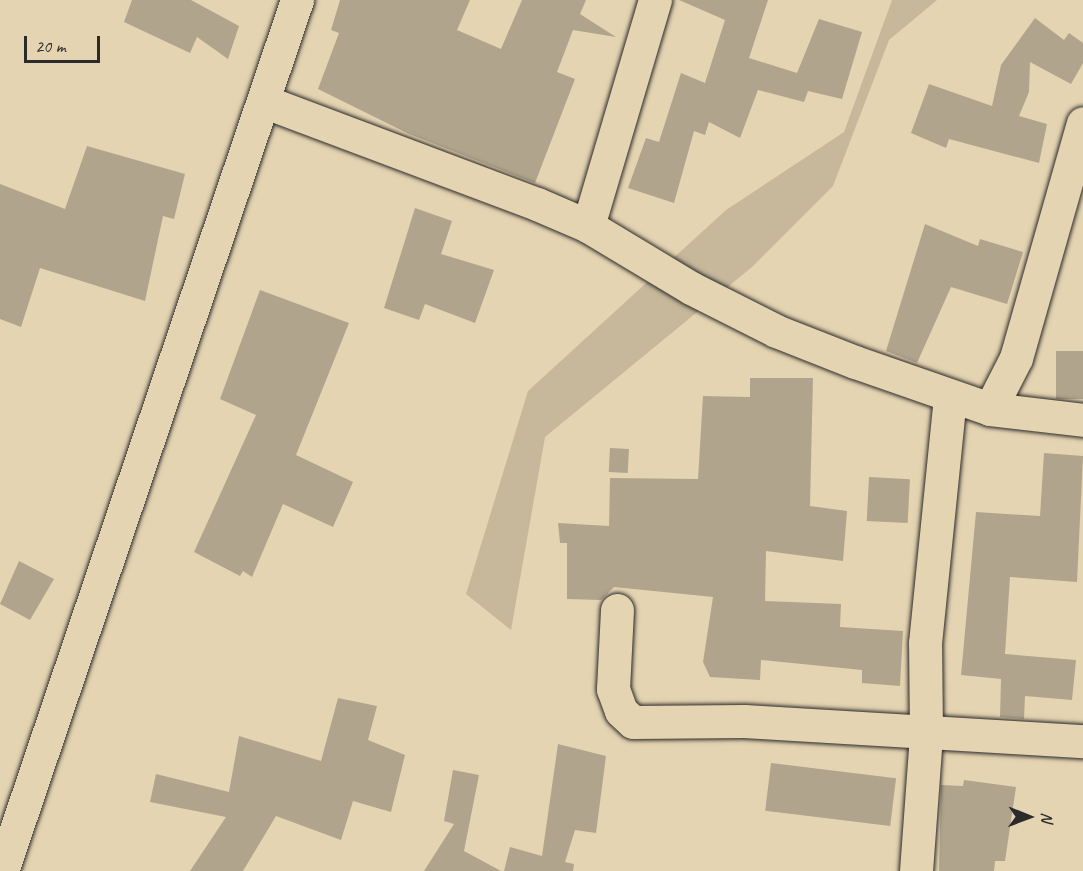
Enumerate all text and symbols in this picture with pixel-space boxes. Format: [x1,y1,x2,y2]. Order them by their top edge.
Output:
scale bar [27,24,104,62]
text: 20 m [35,35,66,57]
north arrow [999,787,1059,847]
text: N [1037,812,1057,822]

